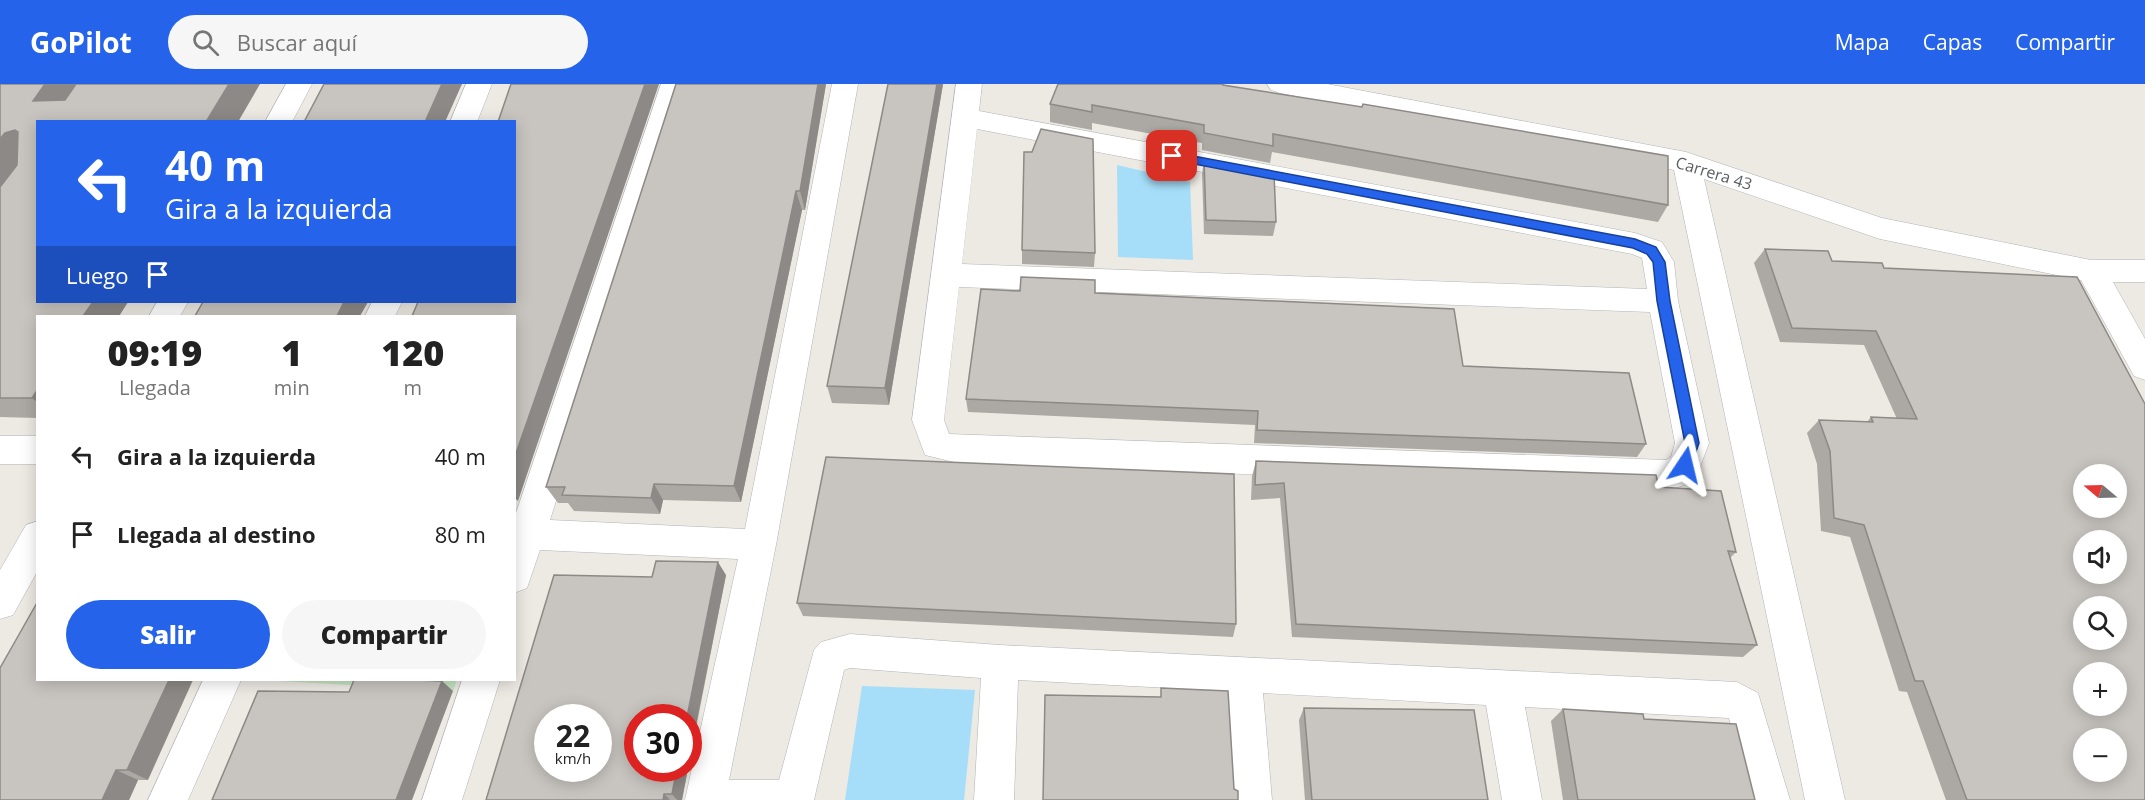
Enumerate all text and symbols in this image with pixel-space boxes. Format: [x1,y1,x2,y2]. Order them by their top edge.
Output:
search box [168,15,588,69]
text: GoPilot [30,23,132,61]
icon: search [189,26,222,59]
text: Buscar aquí [237,27,357,57]
text: Mapa [1835,28,1890,56]
text: Capas [1923,28,1982,56]
text: Compartir [2015,28,2115,56]
pin [1146,130,1197,181]
text: 40 m [165,136,265,193]
icon: arrive [1155,139,1188,172]
icon: left [66,144,144,222]
street label: Carrera 43 [1673,151,1755,195]
text: Gira a la izquierda [165,190,392,227]
icon: arrive [141,258,174,291]
text: Luego [66,260,129,290]
text: 09:19 [108,328,202,377]
text: 1 [281,328,302,377]
text: 120 [381,328,444,377]
text: Llegada [119,374,191,401]
text: min [274,374,310,401]
text: m [404,374,422,401]
position arrow [1653,433,1717,497]
icon: left [66,440,99,473]
text: Gira a la izquierda [117,441,316,471]
text: 40 m [435,441,486,471]
north arrow [2073,464,2127,518]
map controls [2073,464,2127,782]
icon: arrive [66,518,99,551]
text: Llegada al destino [117,519,316,549]
text: 80 m [435,519,486,549]
button: sound [2073,530,2127,584]
button: search [2073,596,2127,650]
button: Salir [66,600,270,669]
button: Compartir [282,600,486,669]
button: + [2073,662,2127,716]
speed limit sign: 30 [624,704,702,782]
text: 22 [556,715,590,756]
button: − [2073,728,2127,782]
text: km/h [555,748,591,768]

